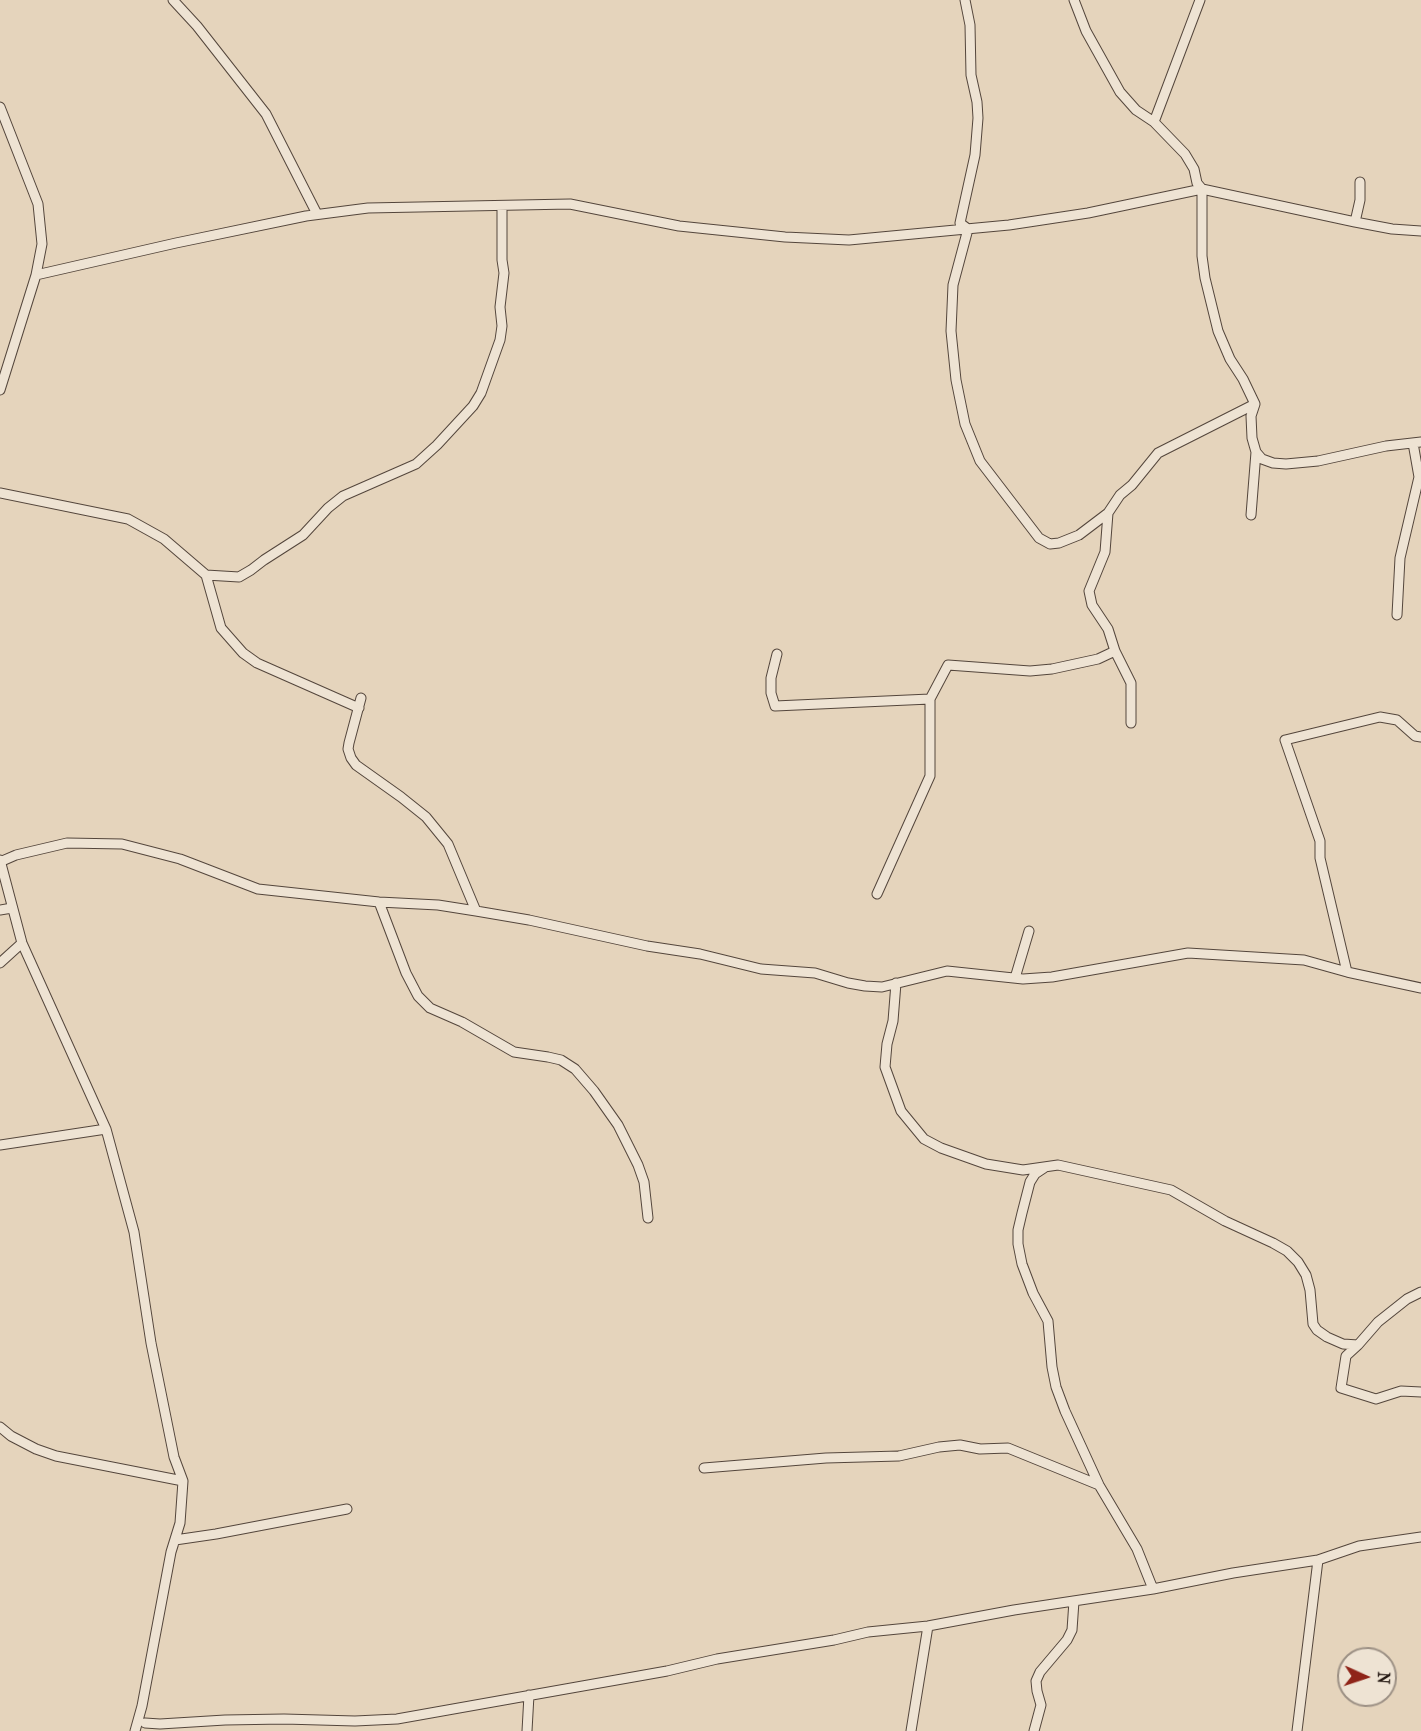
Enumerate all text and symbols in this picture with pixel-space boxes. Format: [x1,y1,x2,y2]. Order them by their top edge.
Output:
north arrow [1337,1647,1397,1707]
text: N [1374,1671,1393,1684]

